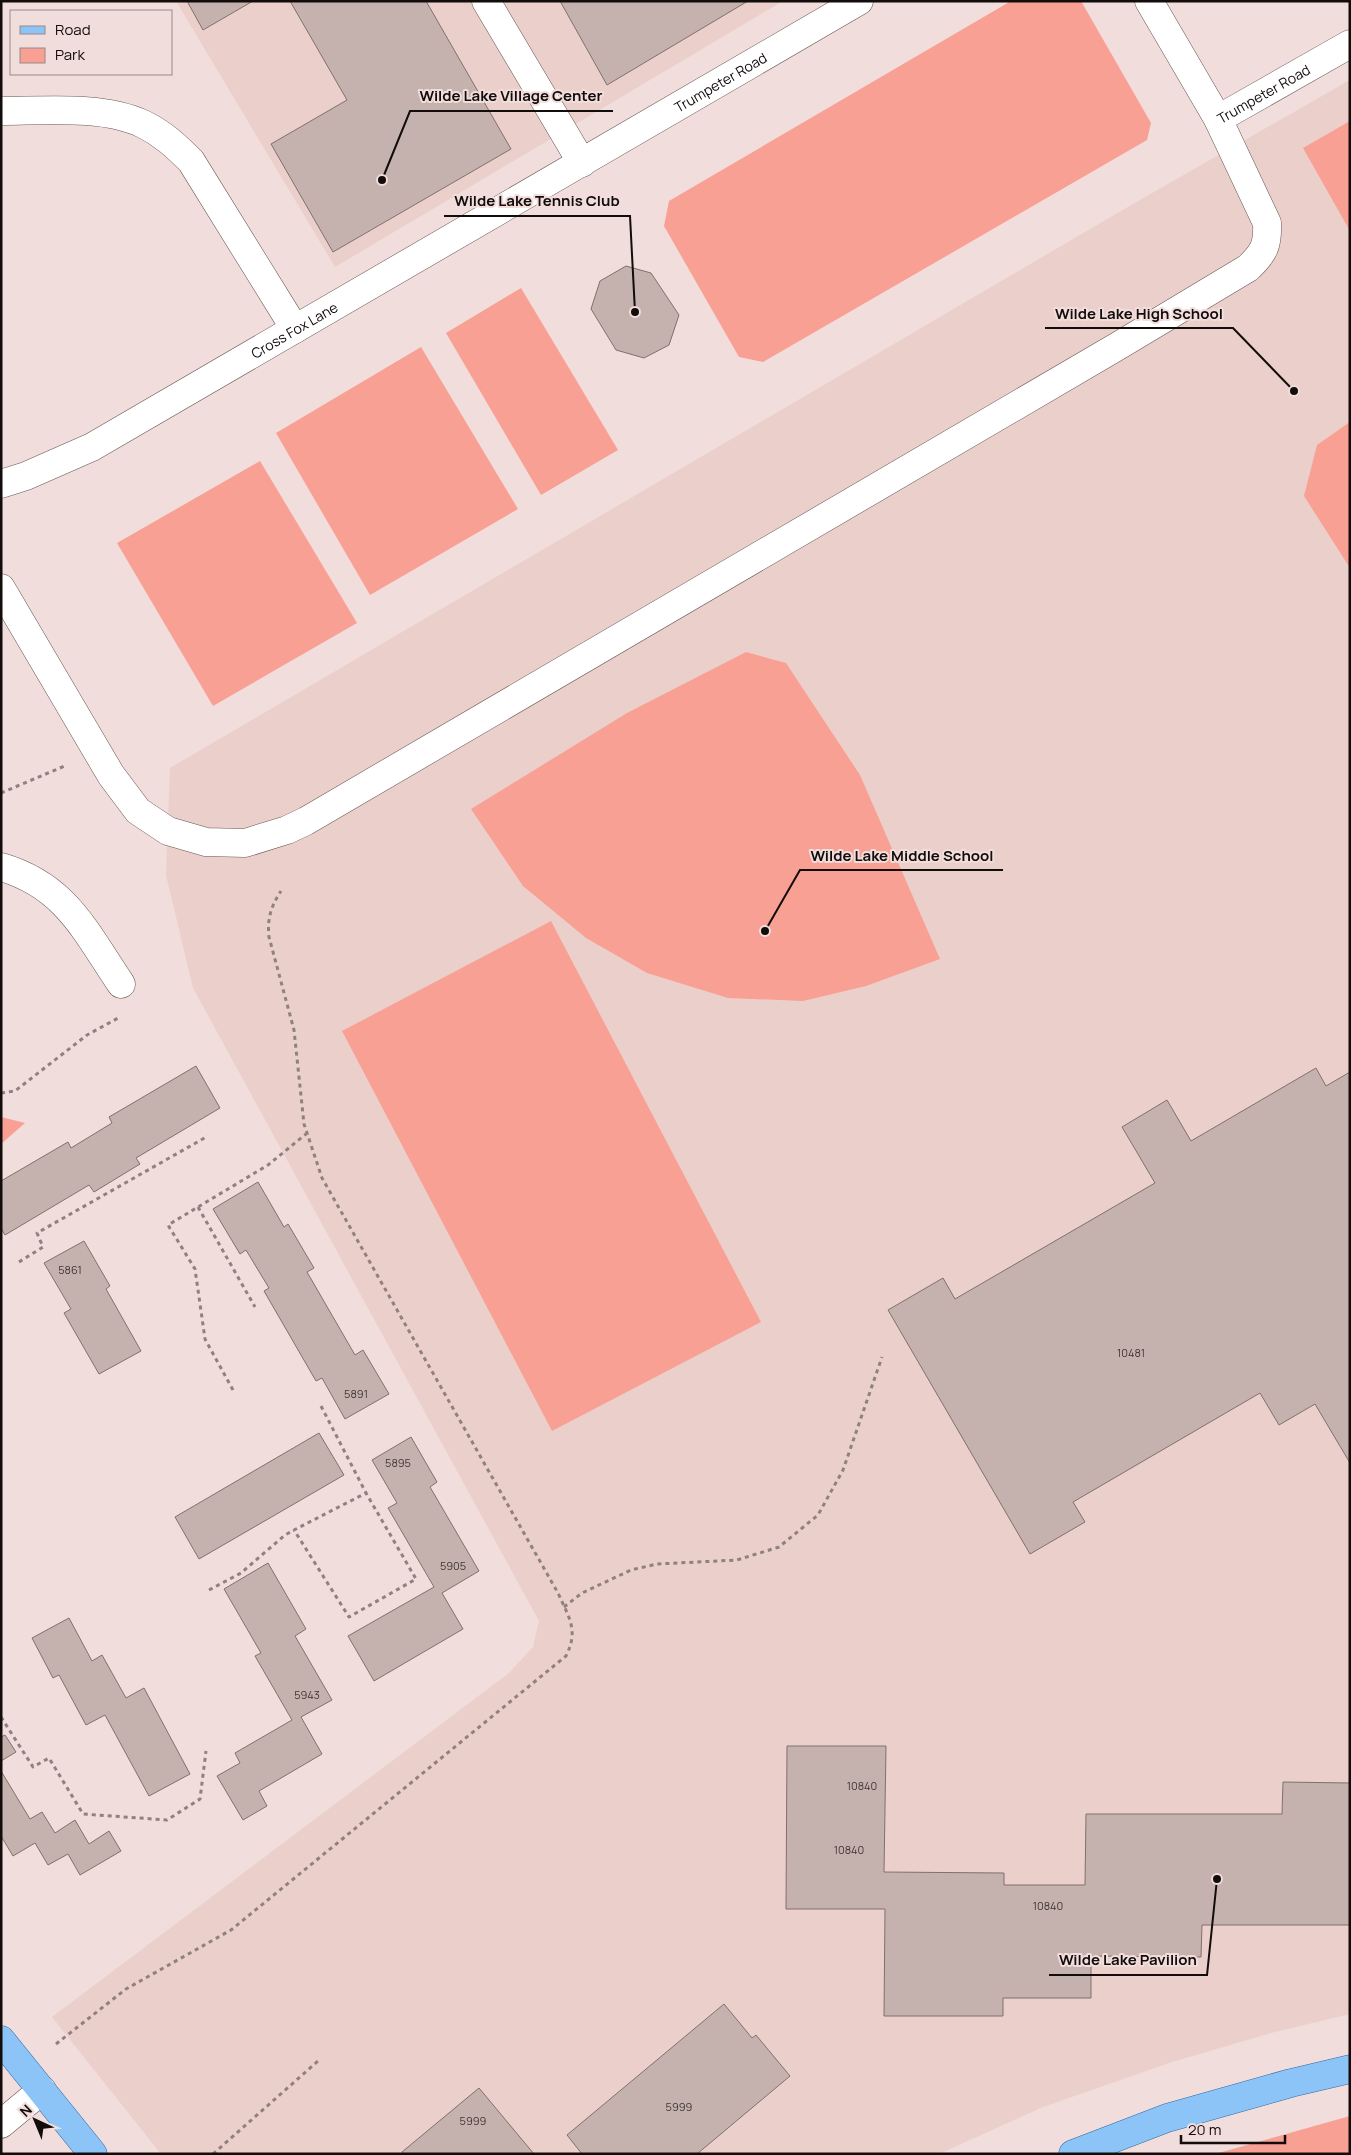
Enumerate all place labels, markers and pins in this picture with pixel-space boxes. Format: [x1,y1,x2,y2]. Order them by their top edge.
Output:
callout: Wilde Lake Village Center [410,81,613,111]
callout: Wilde Lake Tennis Club [444,186,630,216]
callout: Wilde Lake High School [1045,298,1233,328]
callout: Wilde Lake Middle School [800,840,1003,870]
callout: Wilde Lake Pavilion [1049,1945,1207,1975]

